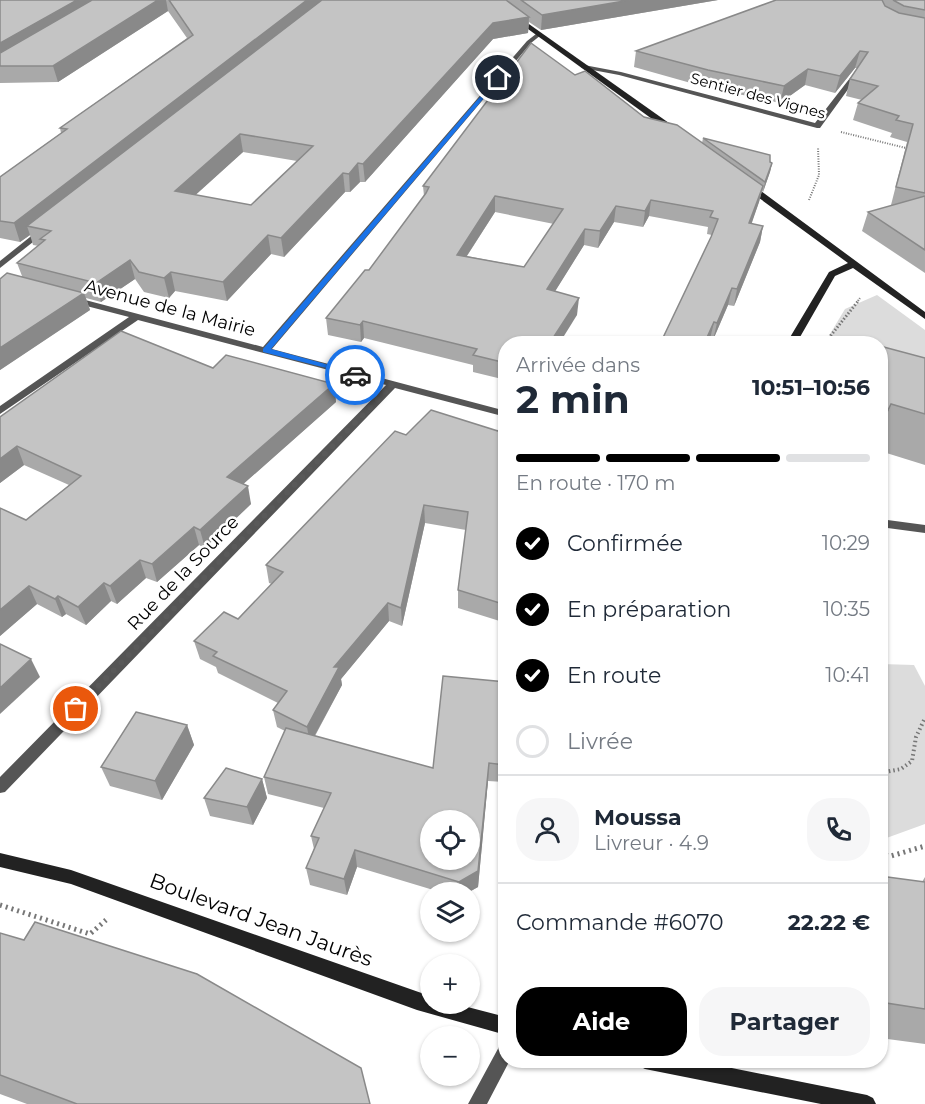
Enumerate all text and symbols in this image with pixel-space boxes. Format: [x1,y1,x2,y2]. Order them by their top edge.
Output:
pin [472,52,523,103]
icon: home [481,61,514,94]
street label: Sentier des Vignes [689,68,828,123]
street label: Avenue de la Mairie [82,275,258,341]
courier [325,345,385,405]
text: Arrivée dans [516,353,640,377]
icon: car [339,359,372,392]
text: 10:51–10:56 [752,374,870,401]
text: 2 min [516,375,630,423]
text: En route · 170 m [516,471,676,495]
street label: Rue de la Source [123,511,243,635]
icon: check [516,527,549,560]
text: Confirmée [567,530,683,557]
text: 10:29 [822,531,870,555]
icon: check [516,593,549,626]
text: En préparation [567,596,731,623]
text: 10:35 [823,597,870,621]
icon: check [516,659,549,692]
text: En route [567,662,661,689]
text: 10:41 [825,663,870,687]
pin [50,683,101,734]
icon: bag [59,692,92,725]
text: Livrée [567,728,633,755]
button: person [516,798,579,861]
button: phone [807,798,870,861]
text: Moussa [594,804,681,831]
map controls [420,810,480,1086]
button: locate [420,810,480,870]
text: Livreur · 4.9 [594,831,709,855]
street label: Boulevard Jean Jaurès [146,867,376,972]
button: layers [420,882,480,942]
text: Commande #6070 [516,909,724,936]
text: 22.22 € [788,909,870,936]
button: + [420,954,480,1014]
button: Aide [516,987,687,1056]
button: Partager [699,987,870,1056]
button: − [420,1026,480,1086]

